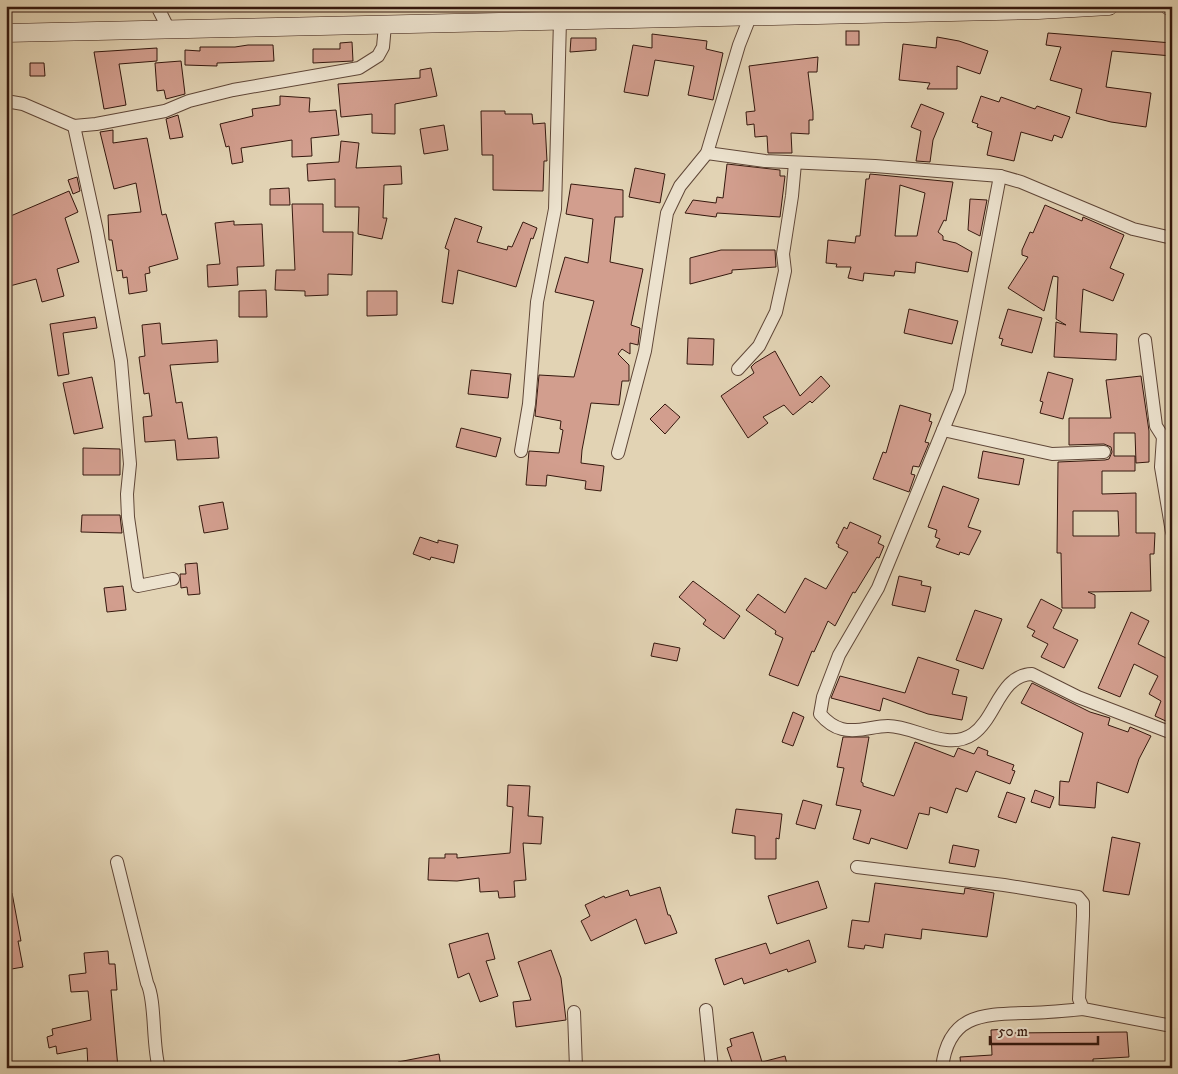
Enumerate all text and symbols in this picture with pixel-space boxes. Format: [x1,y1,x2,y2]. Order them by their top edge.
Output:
scale bar [990,1014,1098,1046]
text: 50 m [998,1022,1028,1041]

